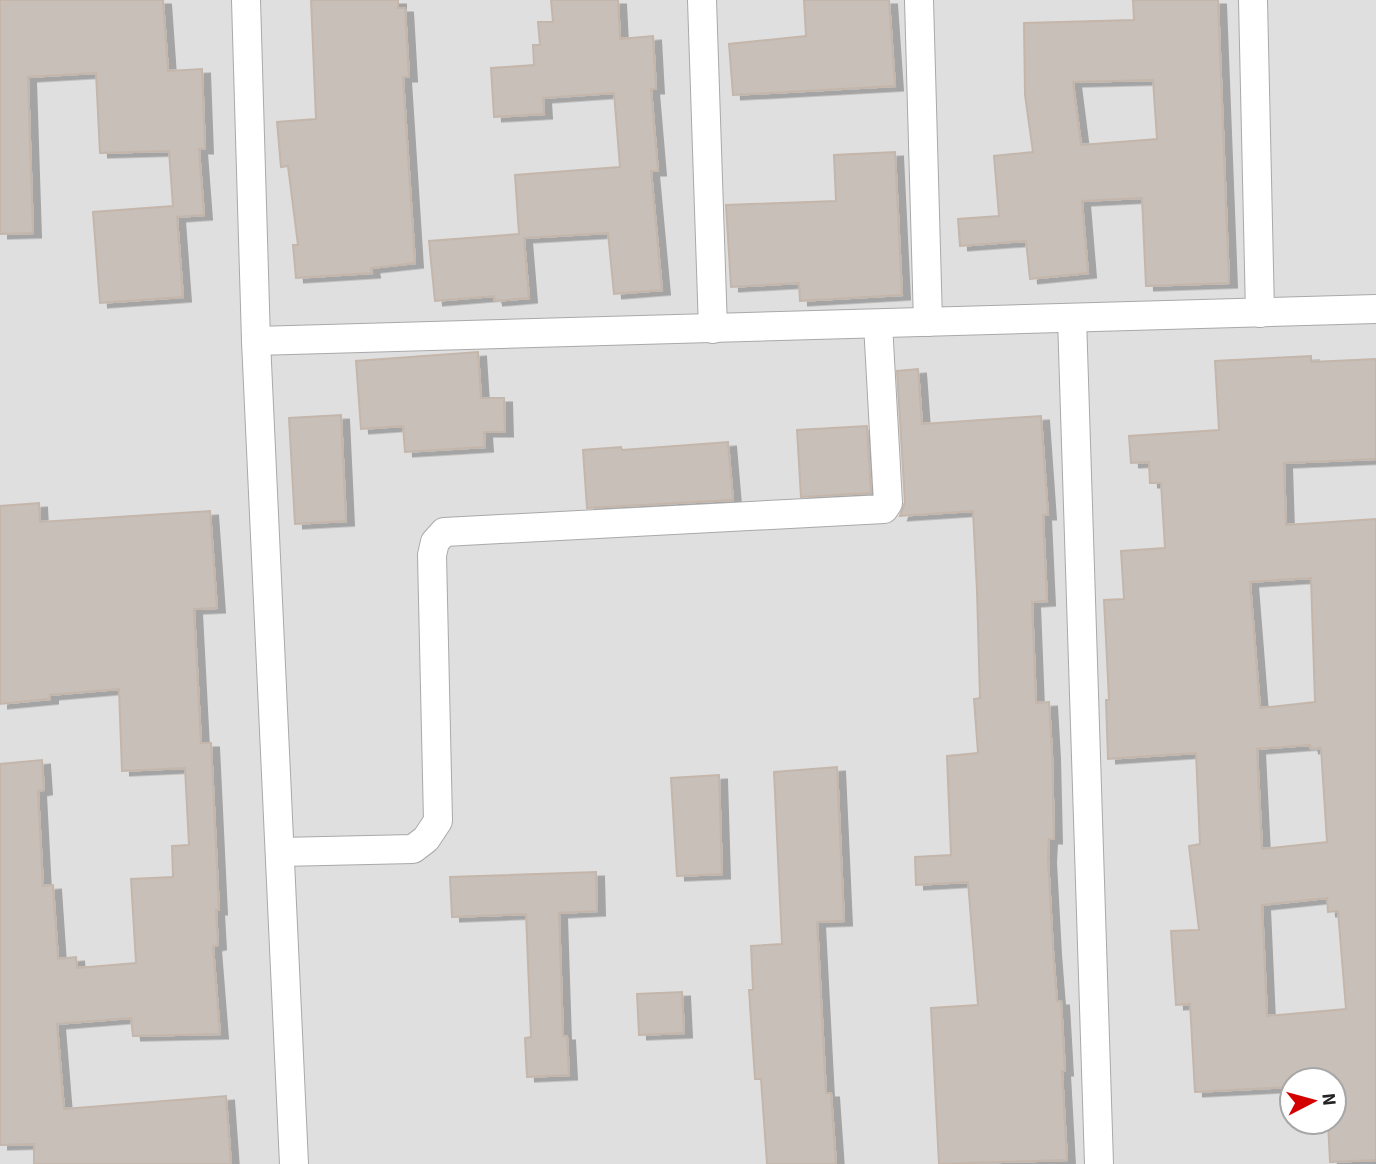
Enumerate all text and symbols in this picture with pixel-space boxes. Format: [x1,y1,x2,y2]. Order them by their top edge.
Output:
north arrow [1278,1066,1348,1136]
text: N [1314,1092,1343,1107]

